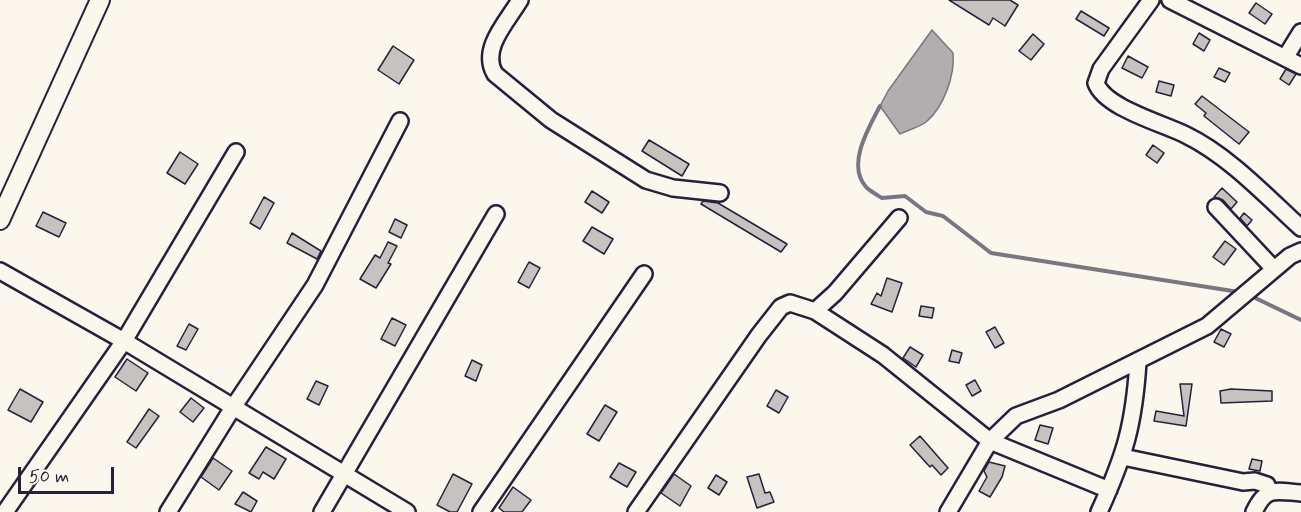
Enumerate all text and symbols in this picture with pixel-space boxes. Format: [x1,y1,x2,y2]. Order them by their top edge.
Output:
scale bar [21,455,117,493]
text: 50 m [29,465,69,489]

